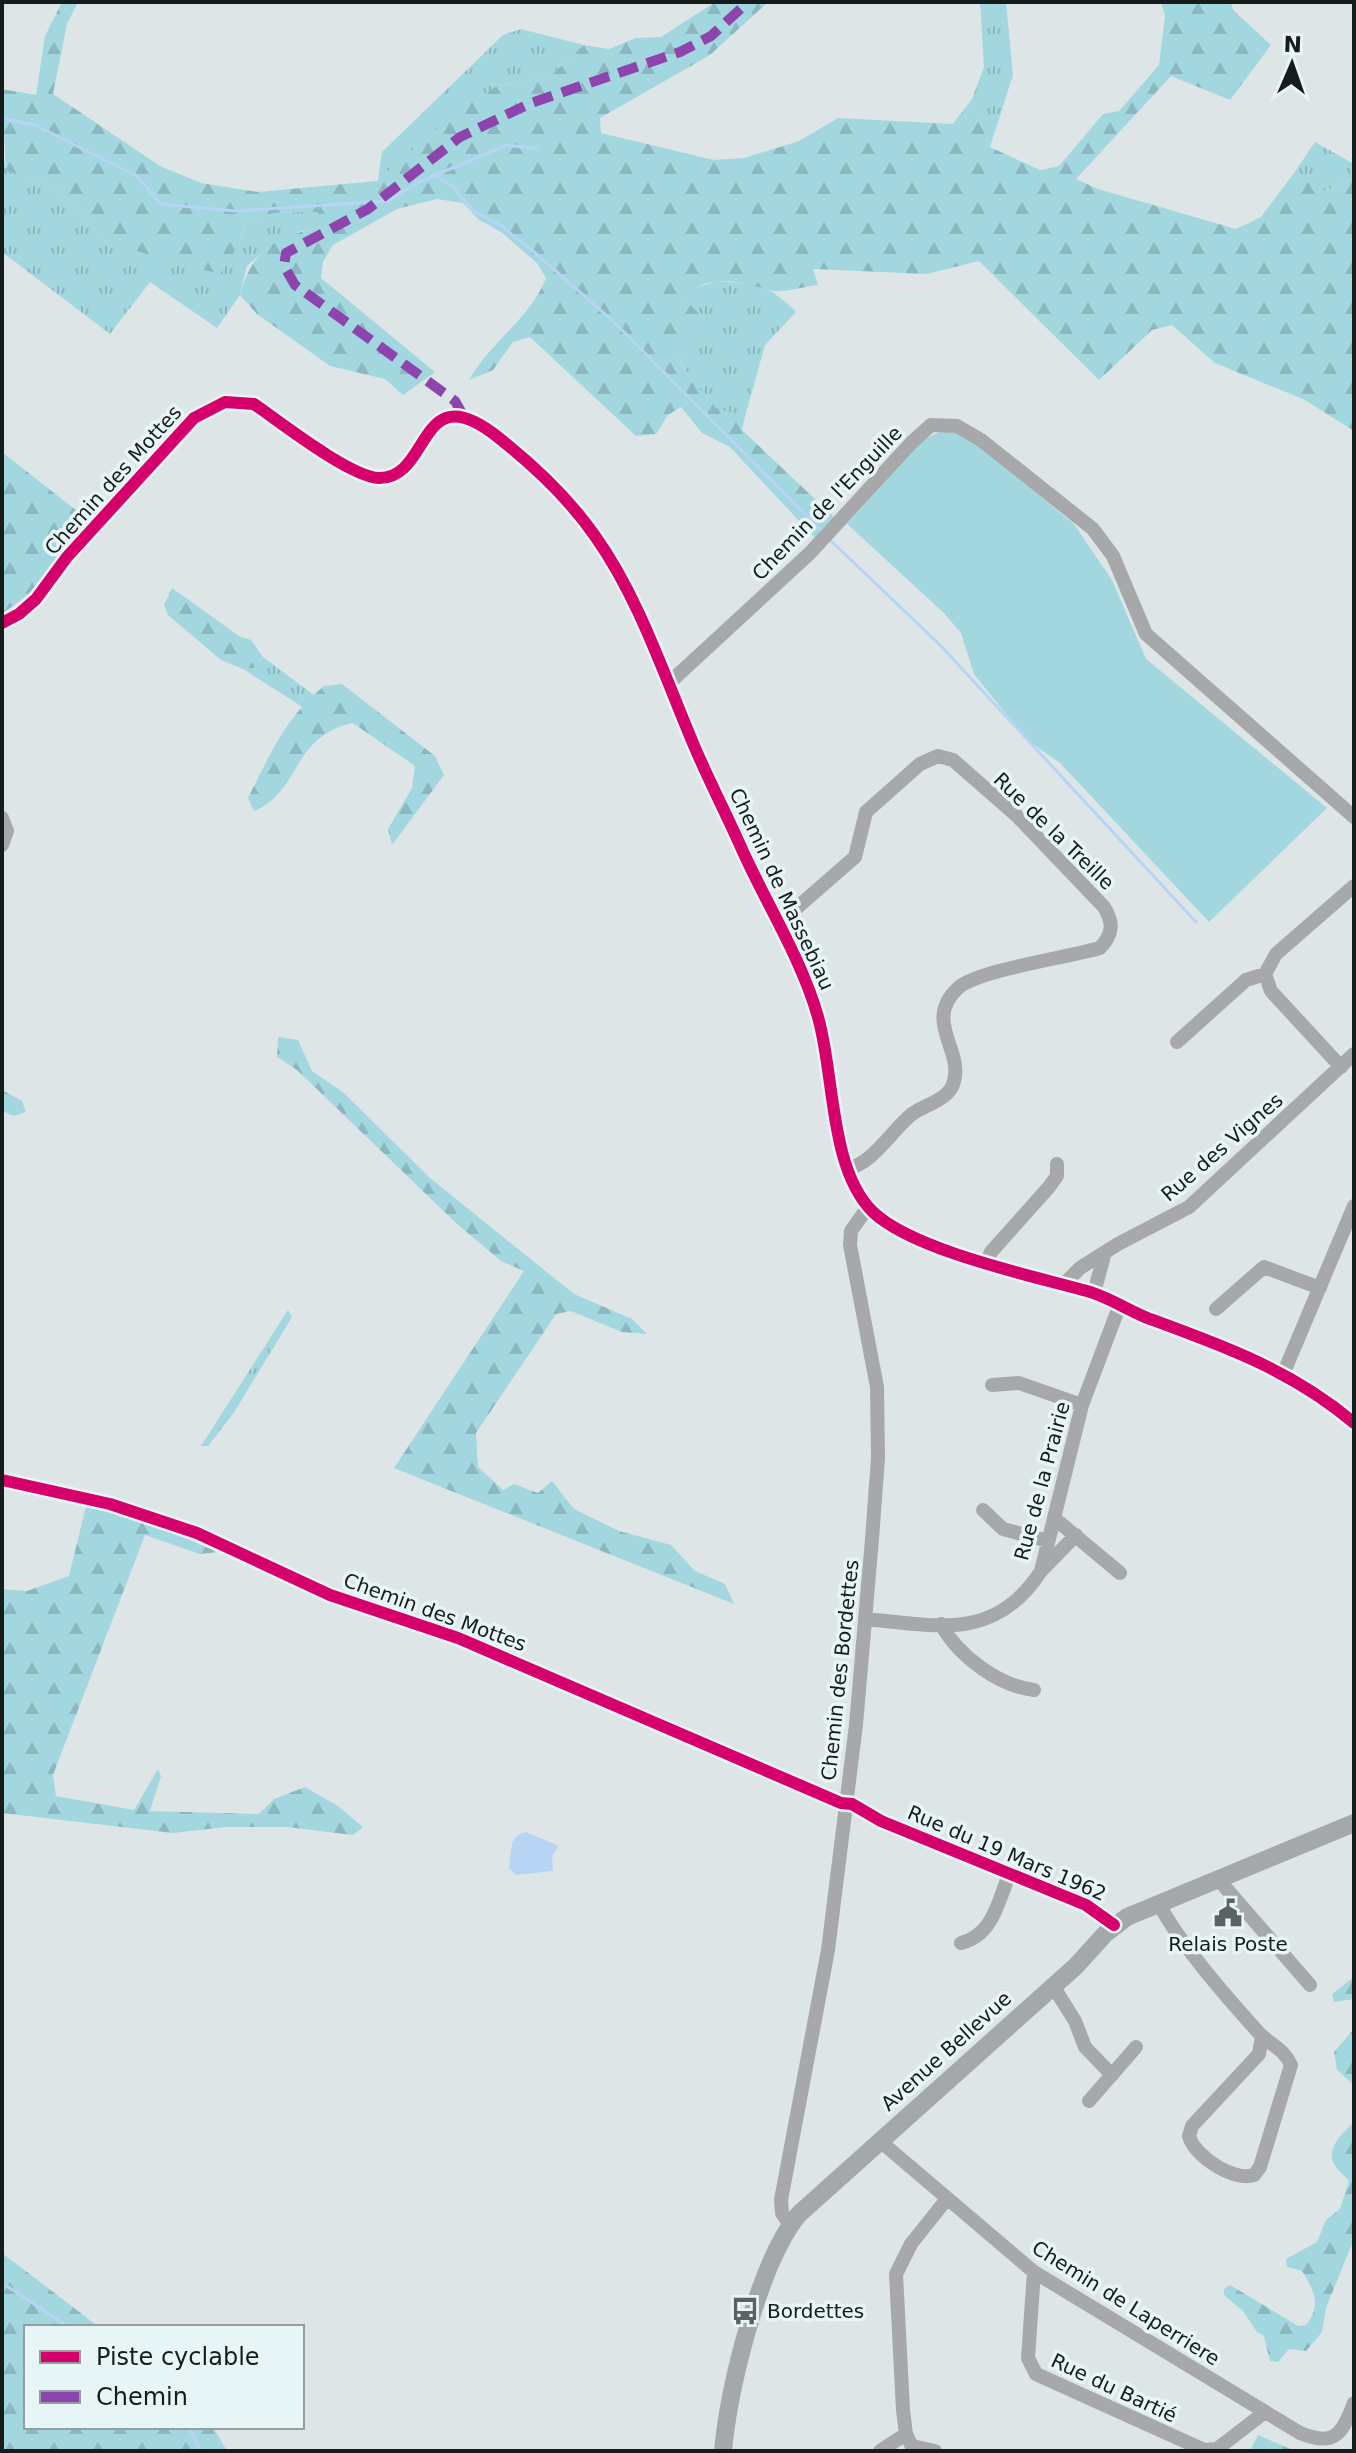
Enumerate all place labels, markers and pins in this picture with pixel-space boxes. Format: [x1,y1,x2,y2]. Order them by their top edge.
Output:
public building icon: Relais Poste [1213,1898,1243,1928]
place label: Relais Poste [1168,1932,1288,1956]
bus stop icon: Bordettes [730,2296,760,2326]
place label: Bordettes [767,2299,864,2323]

